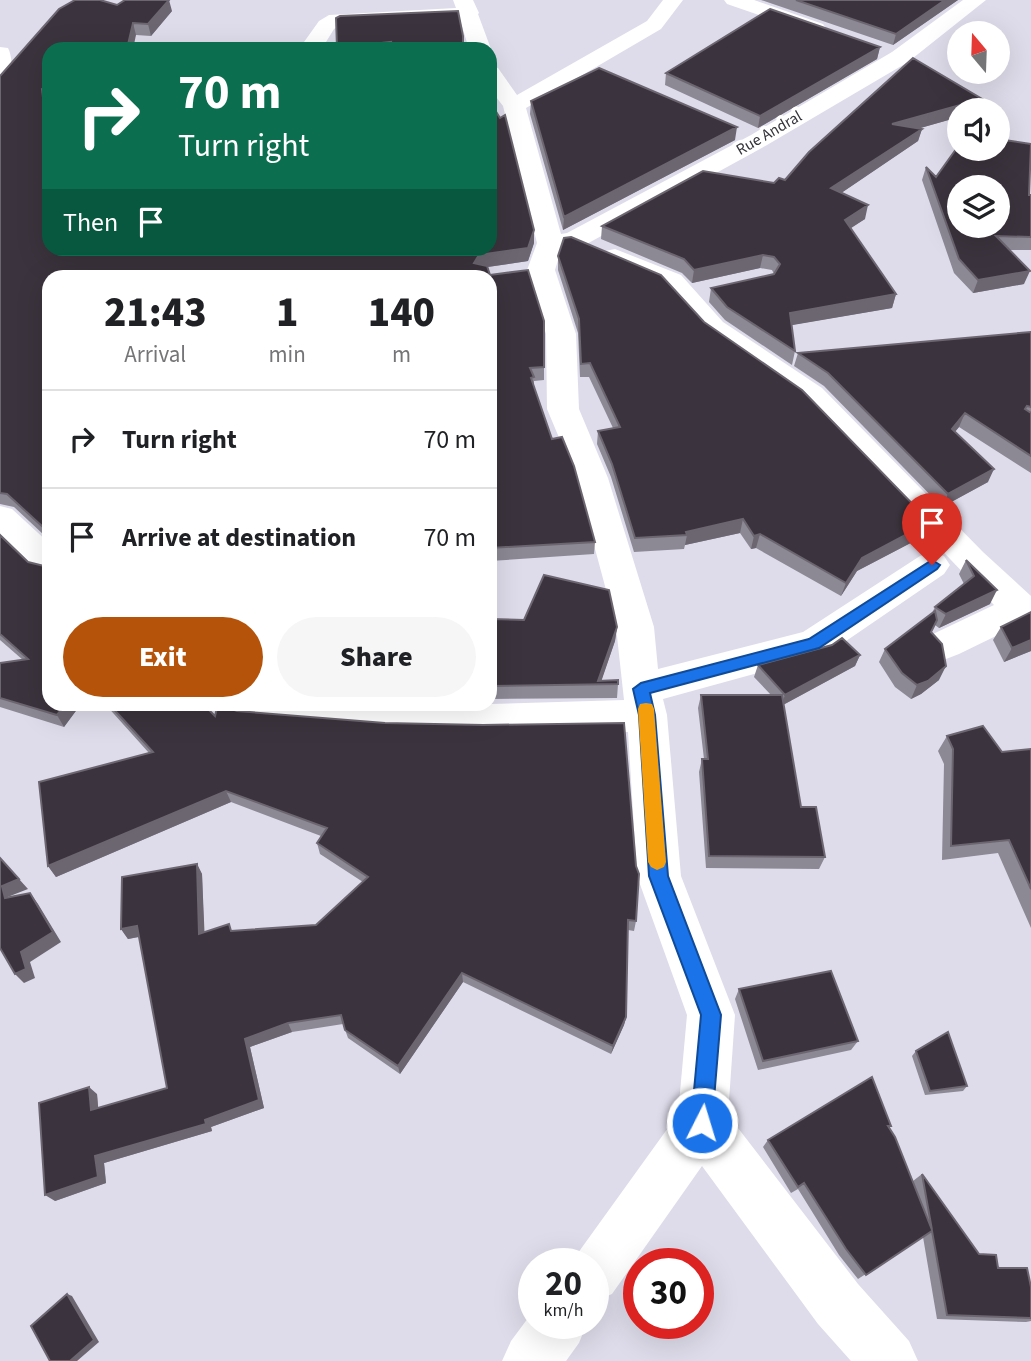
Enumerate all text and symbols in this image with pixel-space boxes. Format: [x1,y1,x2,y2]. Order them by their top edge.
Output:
north arrow [947,21,1010,84]
map controls [947,21,1010,238]
text: 70 m [178,58,282,128]
icon: right [63,70,154,161]
button: sound [947,98,1010,161]
street label: Rue Andral [732,105,806,161]
text: Turn right [178,123,309,169]
button: layers [947,175,1010,238]
icon: arrive [132,203,170,241]
text: Then [63,204,118,241]
text: 21:43 [104,283,207,343]
text: 1 [276,283,298,343]
text: 140 [368,283,435,343]
text: Arrival [124,338,186,371]
text: min [269,338,306,371]
text: m [392,338,411,371]
icon: right [63,420,101,458]
text: Turn right [122,421,237,458]
text: 70 m [423,421,476,458]
pin [902,493,962,565]
icon: arrive [913,504,951,542]
icon: arrive [63,518,101,556]
text: Arrive at destination [122,519,356,556]
text: 70 m [423,519,476,556]
button: Exit [63,617,263,697]
button: Share [277,617,476,697]
position arrow [665,1086,739,1160]
speed limit sign: 30 [623,1248,714,1339]
text: 20 [545,1259,582,1309]
text: km/h [544,1298,583,1323]

